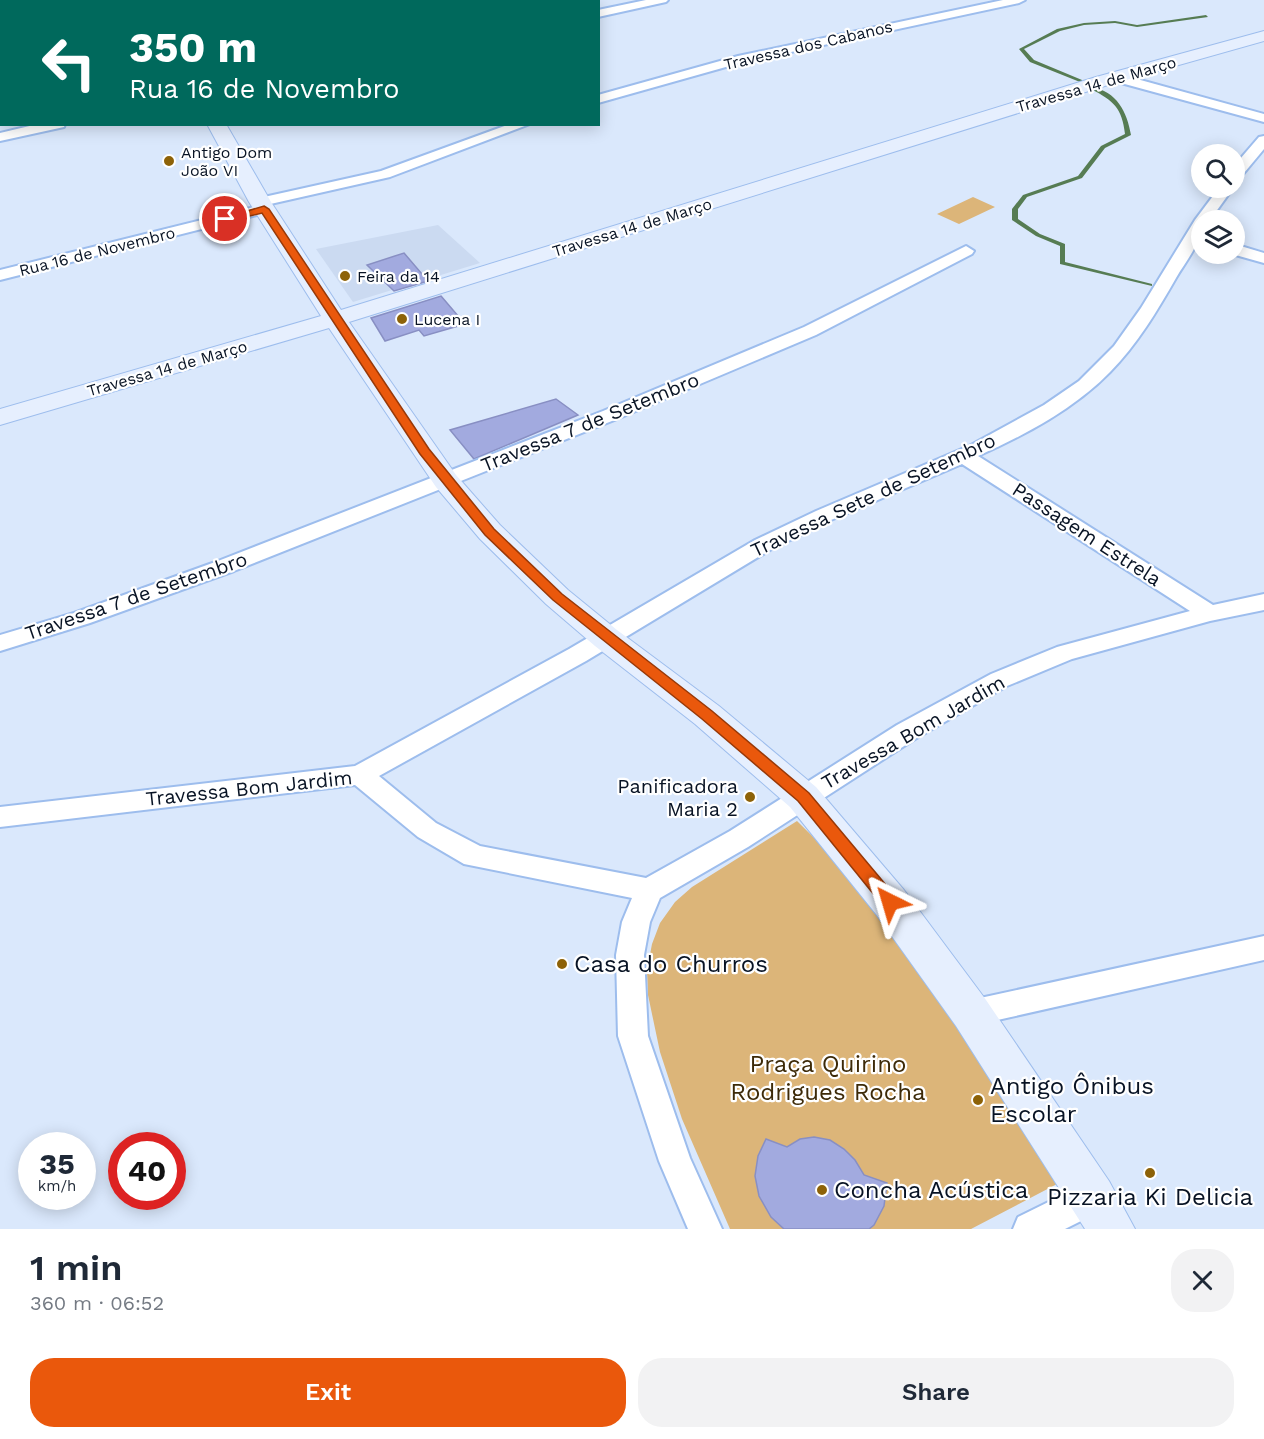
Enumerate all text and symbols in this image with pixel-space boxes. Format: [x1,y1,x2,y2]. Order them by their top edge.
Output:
street label: Travessa dos Cabanos [722,17,894,74]
text: 350 m [129,23,257,72]
icon: left [30,24,108,102]
street label: Travessa 14 de Março [1014,53,1178,116]
text: Rua 16 de Novembro [129,73,399,105]
place label: Antigo Dom João VI [181,143,272,180]
map controls [1191,144,1245,264]
button: search [1191,144,1245,198]
marker: Antigo Dom João VI [162,154,176,168]
pin [199,193,250,244]
street label: Travessa 14 de Março [550,194,714,261]
icon: arrive [208,202,241,235]
button: layers [1191,210,1245,264]
street label: Rua 16 de Novembro [17,223,177,280]
place label: Feira da 14 [357,267,440,286]
marker: Feira da 14 [338,269,352,283]
place label: Lucena I [414,310,480,329]
marker: Lucena I [395,312,409,326]
street label: Travessa 14 de Março [85,337,249,400]
street label: Travessa 7 de Setembro [477,367,703,477]
street label: Travessa Sete de Setembro [747,428,999,562]
street label: Passagem Estrela [1008,477,1166,591]
street label: Travessa 7 de Setembro [22,547,250,645]
street label: Travessa Bom Jardim [817,670,1009,794]
street label: Travessa Bom Jardim [144,765,354,811]
place label: Panificadora Maria 2 [617,774,738,821]
marker: Panificadora Maria 2 [743,790,757,804]
position arrow [858,870,922,934]
place label: Casa do Churros [574,950,768,978]
marker: Casa do Churros [555,957,569,971]
park label: Praça Quirino Rodrigues Rocha [730,1050,926,1106]
place label: Antigo Ônibus Escolar [990,1072,1154,1128]
marker: Antigo Ônibus Escolar [971,1093,985,1107]
speed limit sign: 40 [108,1132,186,1210]
text: 35 [39,1146,75,1181]
marker: Pizzaria Ki Delicia [1143,1166,1157,1180]
place label: Concha Acústica [834,1176,1028,1204]
text: km/h [38,1177,76,1195]
marker: Concha Acústica [815,1183,829,1197]
place label: Pizzaria Ki Delicia [1047,1183,1253,1211]
text: 1 min [30,1247,122,1289]
button: close [1171,1249,1234,1312]
text: 360 m · 06:52 [30,1291,164,1315]
button: Exit [30,1358,626,1427]
button: Share [638,1358,1234,1427]

